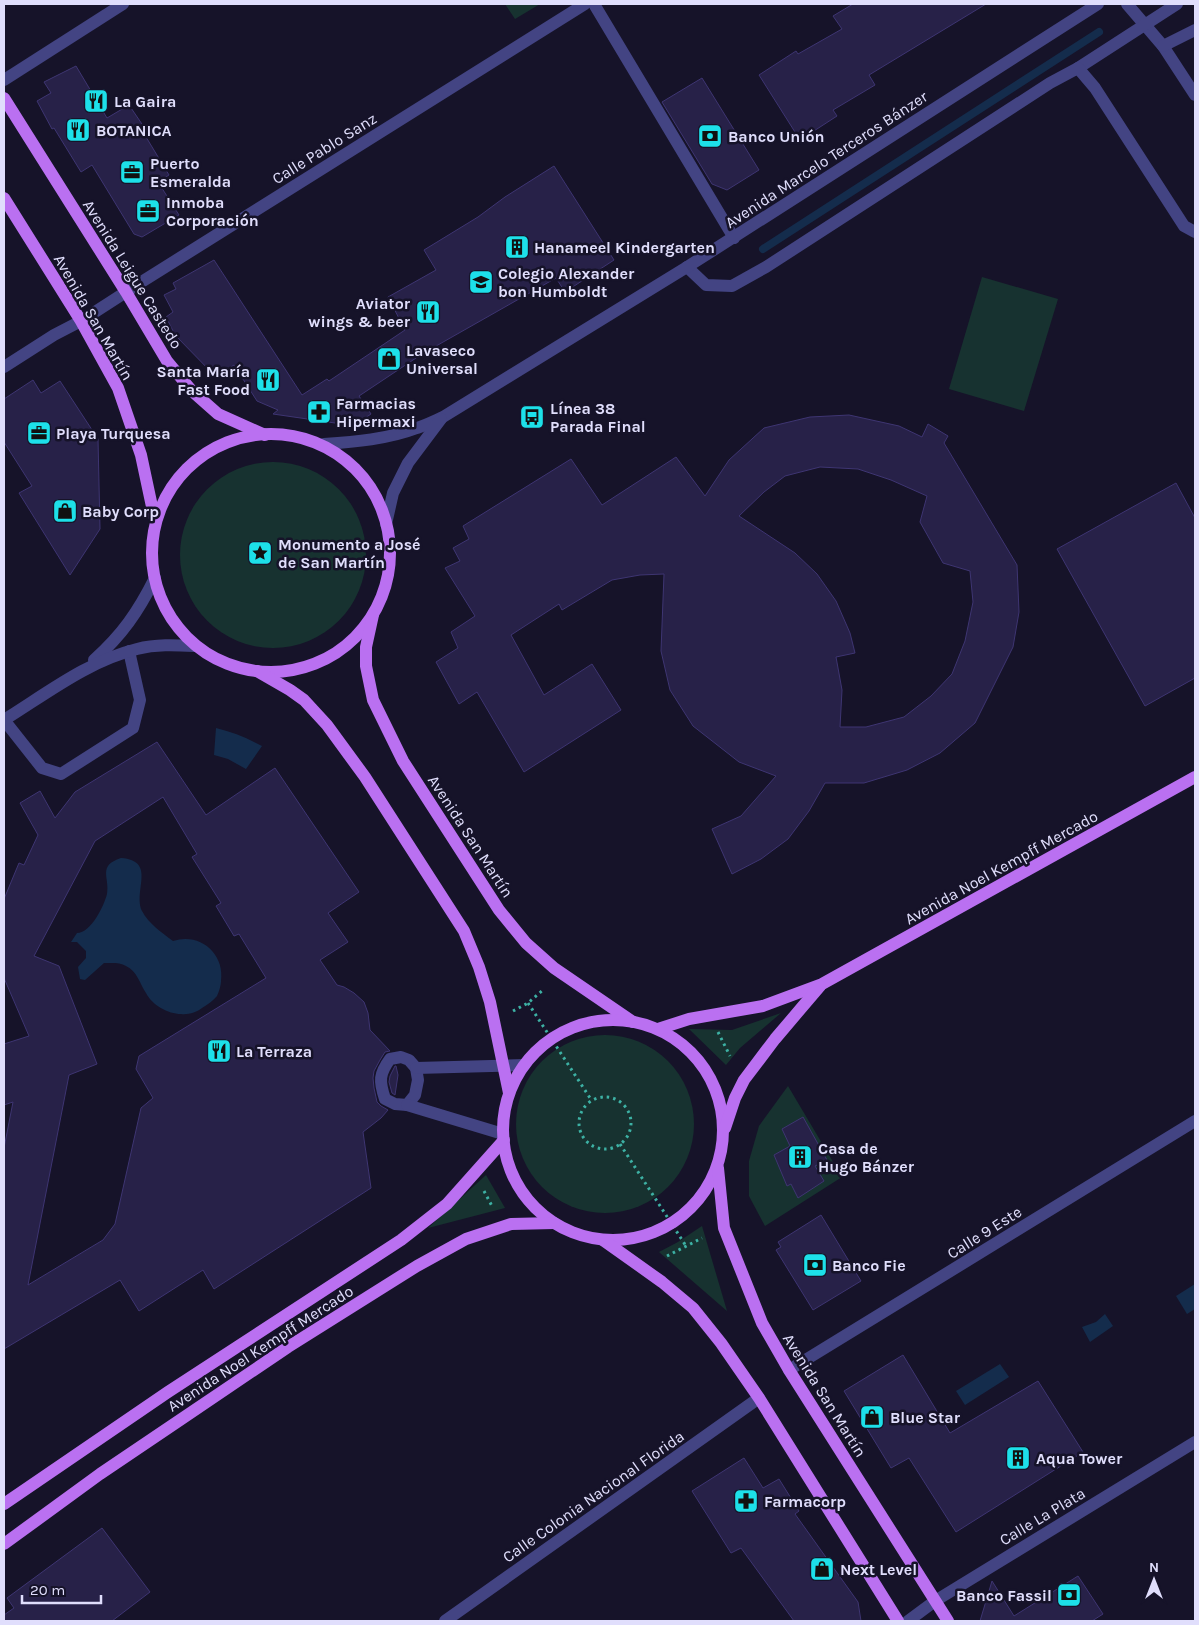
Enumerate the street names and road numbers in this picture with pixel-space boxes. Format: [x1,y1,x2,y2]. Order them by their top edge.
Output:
street label: Avenida Marcelo Terceros Bánzer [722,87,931,232]
street label: Calle Pablo Sanz [269,109,380,188]
street label: Avenida Leigue Castedo [79,196,186,352]
street label: Avenida San Martín [50,251,137,384]
street label: Avenida San Martín [424,771,517,901]
street label: Avenida Noel Kempff Mercado [901,806,1101,929]
street label: Calle 9 Este [943,1202,1025,1263]
street label: Avenida Noel Kempff Mercado [164,1281,357,1416]
street label: Avenida San Martín [779,1330,870,1461]
street label: Calle Colonia Nacional Florida [499,1426,688,1566]
street label: Calle La Plata [996,1483,1089,1549]

